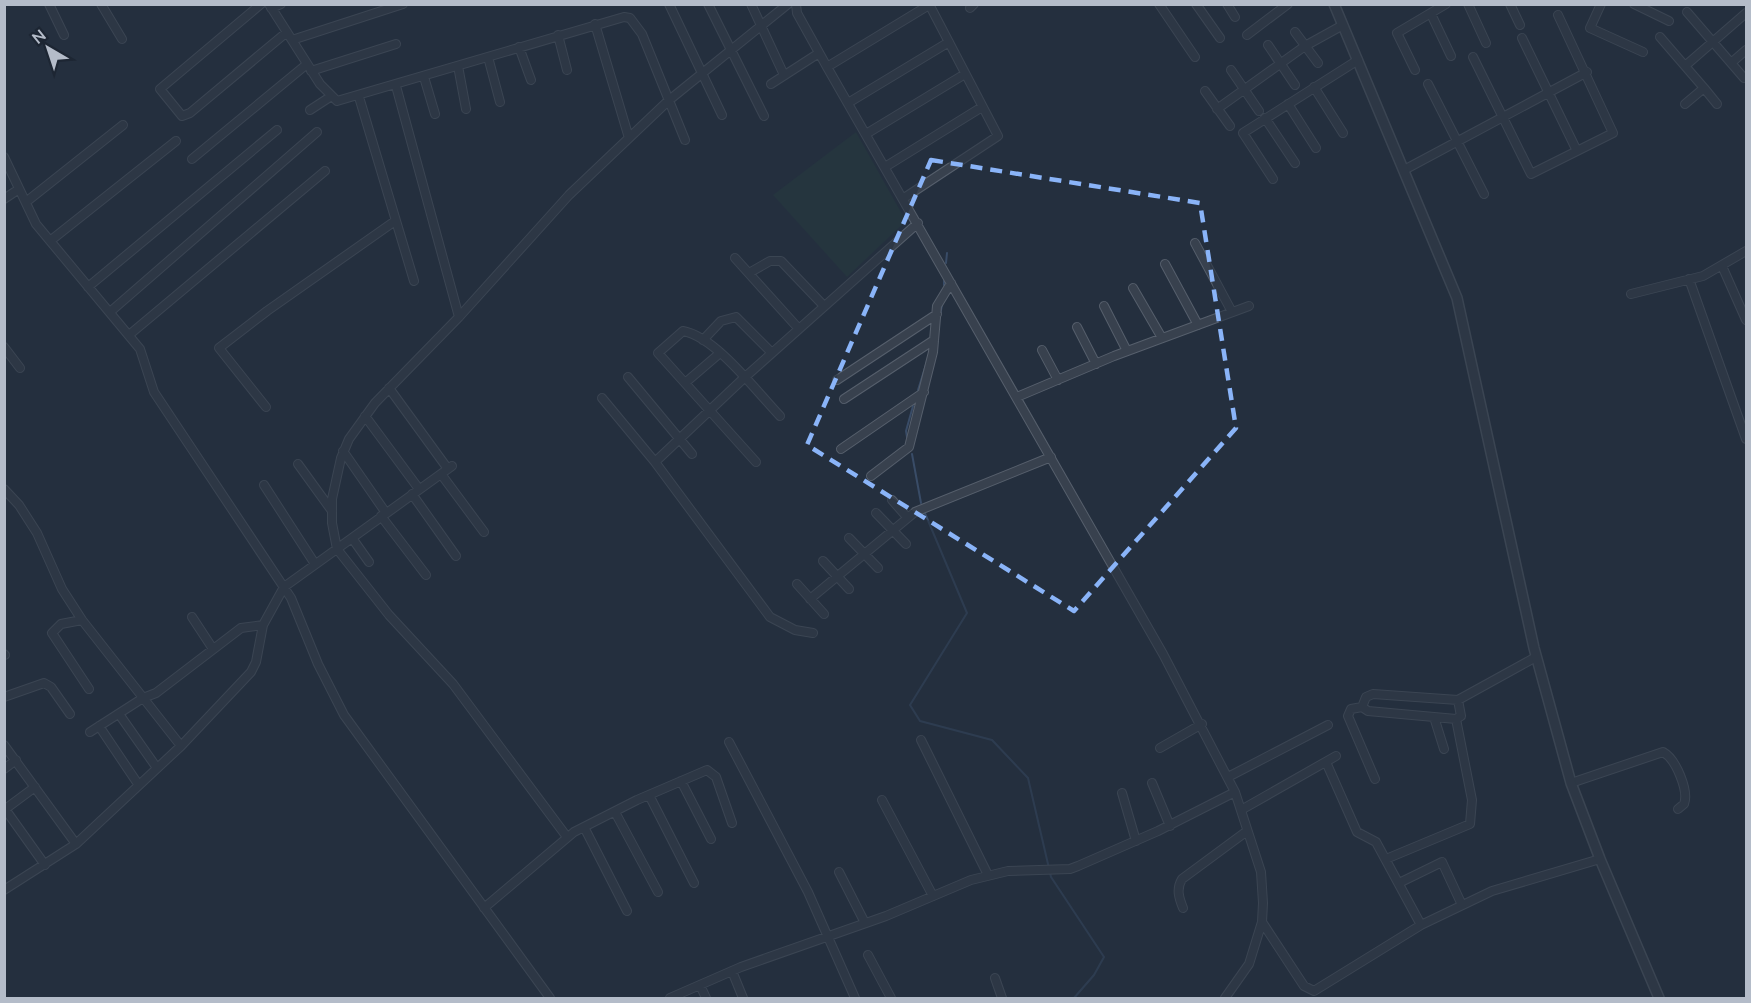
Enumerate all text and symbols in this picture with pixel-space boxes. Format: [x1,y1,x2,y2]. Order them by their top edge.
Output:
north arrow [18,18,78,78]
text: N [28,25,50,48]

